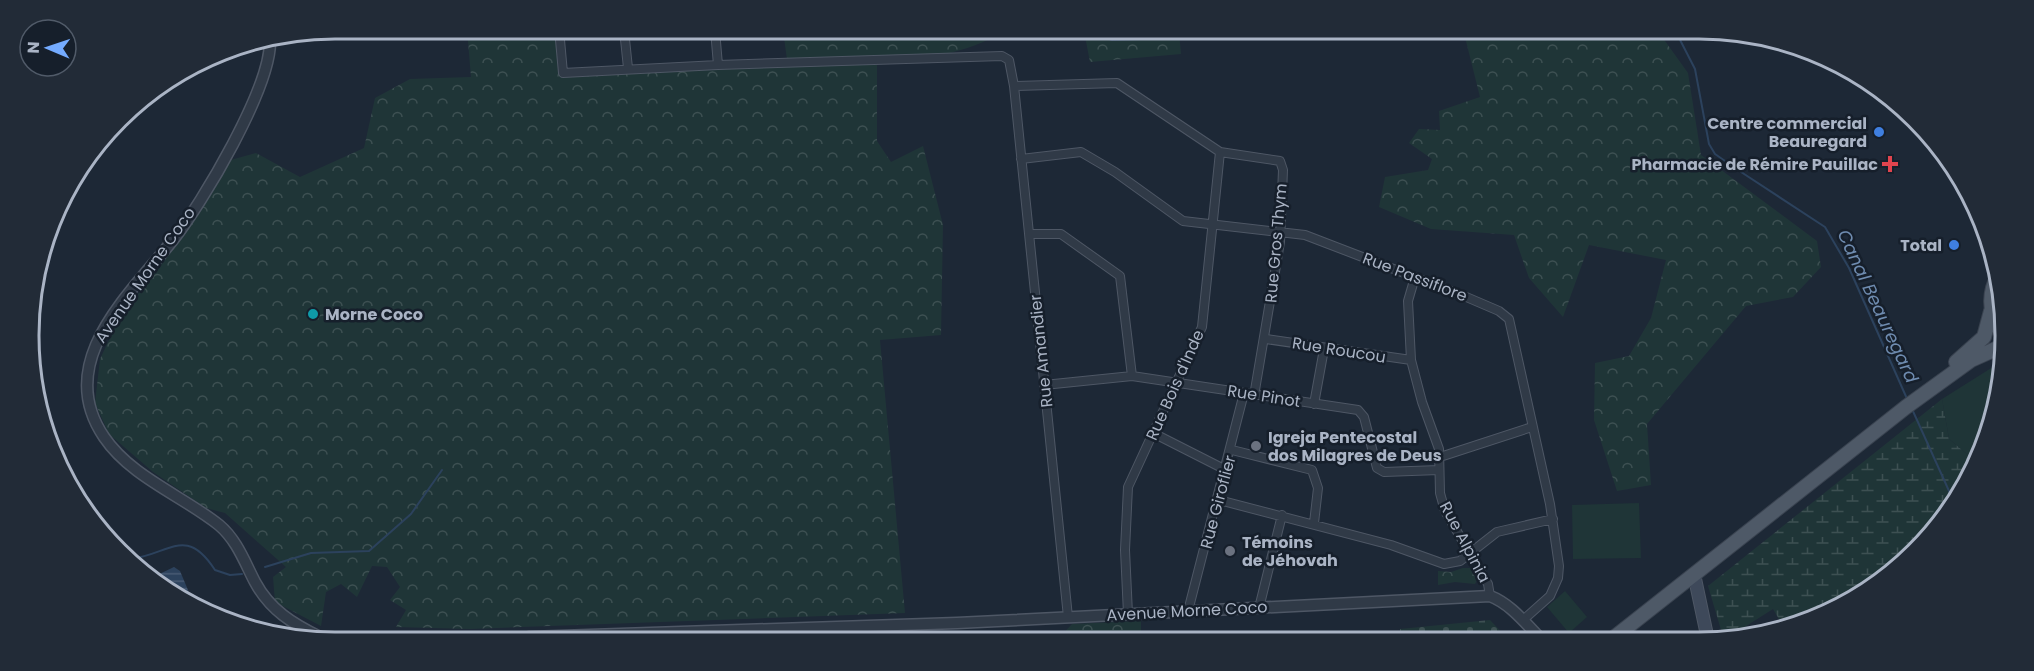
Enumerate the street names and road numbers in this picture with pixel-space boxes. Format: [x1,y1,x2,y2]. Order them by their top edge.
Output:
street label: Rue Gros Thym [1259,182,1293,304]
street label: Avenue Morne Coco [89,202,201,348]
street label: Rue Passiflore [1359,247,1471,308]
street label: Rue Amandier [1024,294,1058,408]
street label: Rue Bois d'Inde [1140,326,1210,444]
street label: Rue Roucou [1291,331,1387,369]
street label: Rue Pinot [1226,379,1302,413]
street label: Rue Giroflier [1194,453,1242,551]
street label: Rue Alpinia [1434,497,1496,587]
street label: Avenue Morne Coco [1106,595,1268,627]

